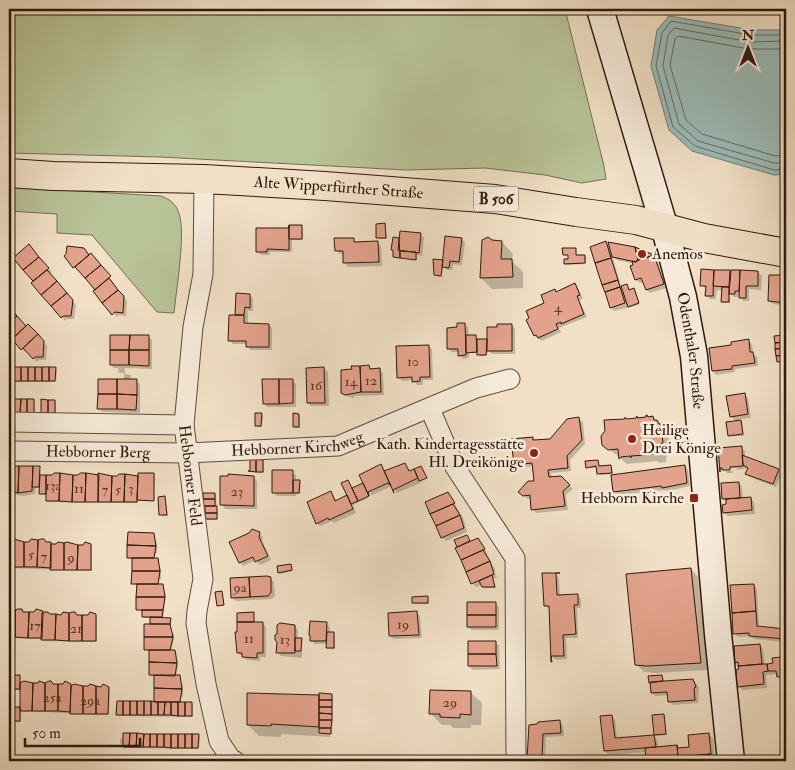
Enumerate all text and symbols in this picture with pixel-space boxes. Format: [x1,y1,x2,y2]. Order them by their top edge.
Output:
north arrow [722,22,772,72]
text: N [741,27,755,44]
street label: Alte Wipperfürther Straße [252,172,424,204]
road number: B 506 [474,186,518,212]
place label: Anemos [651,244,703,264]
marker: Anemos [636,248,648,260]
street label: Odenthaler Straße [672,291,709,410]
house number: 4 [554,299,563,316]
house number: 10 [407,353,419,370]
house number: 12 [365,372,377,389]
house number: 14 [345,373,359,390]
house number: 16 [310,377,323,394]
place label: Heilige Drei Könige [642,420,721,458]
street label: Hebborner Feld [174,424,206,527]
street label: Hebborner Kirchweg [231,426,367,461]
marker: Heilige Drei Könige [626,433,638,445]
place label: Kath. Kindertagesstätte Hl. Dreikönige [376,434,524,472]
street label: Hebborner Berg [46,441,151,463]
marker: Kath. Kindertagesstätte Hl. Dreikönige [528,447,540,459]
house number: 13a [45,477,61,494]
house number: 11 [74,480,84,497]
house number: 3 [128,480,134,497]
house number: 7 [102,481,109,498]
house number: 5 [115,481,122,498]
house number: 23 [231,483,243,500]
place label: Hebborn Kirche [581,488,684,508]
marker: Hebborn Kirche [688,492,700,504]
house number: 5 [28,546,35,563]
house number: 7 [41,548,48,565]
house number: 9 [66,549,75,566]
house number: 9a [233,579,247,596]
house number: 19 [397,616,409,633]
house number: 17 [29,617,41,634]
house number: 21 [70,620,82,637]
house number: 11 [244,630,254,647]
house number: 13 [280,631,290,648]
house number: 25a [43,689,62,706]
house number: 29a [80,692,100,709]
house number: 29 [443,694,457,711]
scale bar [25,715,140,747]
text: 50 m [32,724,61,743]

